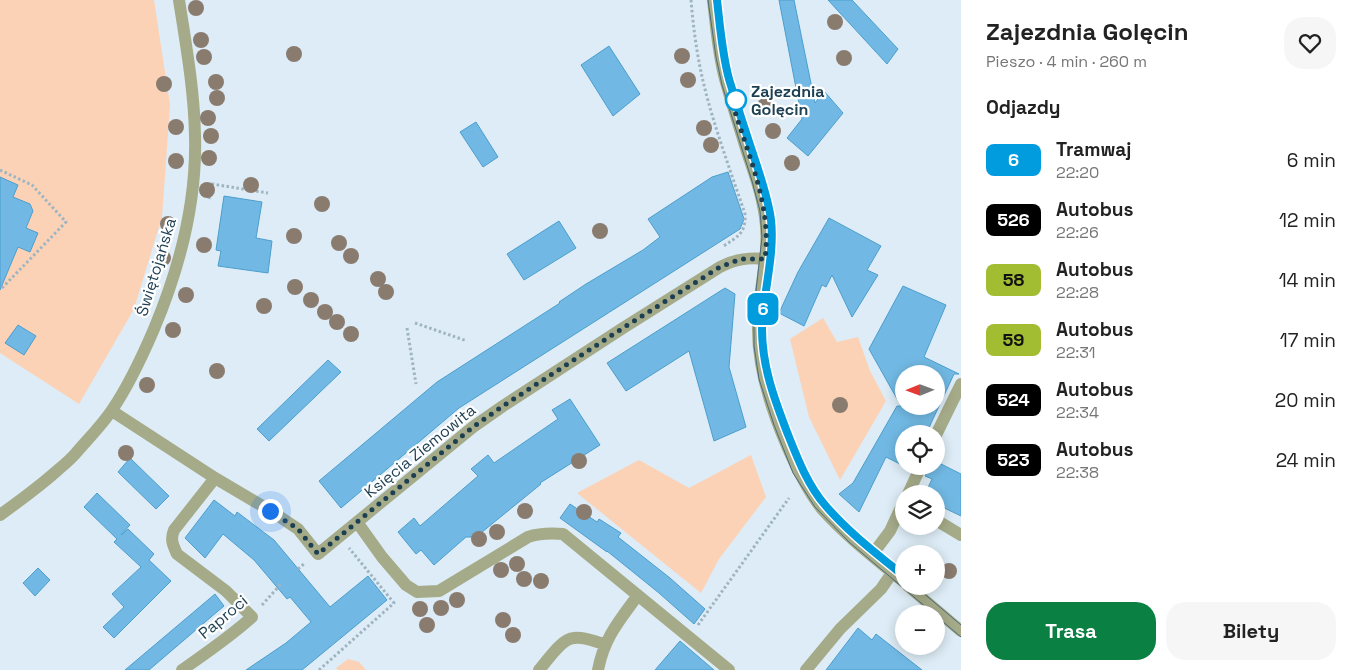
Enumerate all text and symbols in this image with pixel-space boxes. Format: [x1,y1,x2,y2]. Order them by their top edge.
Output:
text: Zajezdnia Golęcin [986,16,1189,47]
button: heart [1284,17,1336,69]
text: Pieszo · 4 min · 260 m [986,51,1147,72]
place label: Zajezdnia Golęcin [751,81,825,120]
marker: Zajezdnia Golęcin [725,89,747,111]
text: Odjazdy [986,95,1061,120]
text: Tramwaj [1056,137,1131,162]
text: 6 [1008,148,1019,171]
text: 6 min [1287,148,1336,173]
text: 22:20 [1056,162,1099,183]
text: Autobus [1056,197,1133,222]
text: 526 [997,208,1030,231]
text: 12 min [1279,208,1336,233]
street label: Świętojańska [131,215,181,319]
text: 22:26 [1056,222,1099,243]
text: Autobus [1056,257,1133,282]
text: 58 [1003,268,1024,291]
text: 14 min [1279,268,1336,293]
text: 22:28 [1056,282,1099,303]
line badge: 6 [747,293,779,325]
text: 6 [757,297,769,320]
text: Autobus [1056,317,1133,342]
text: 59 [1003,328,1024,351]
text: 17 min [1280,328,1336,353]
text: 22:31 [1056,342,1095,363]
north arrow [895,365,945,415]
map controls [895,365,945,655]
text: Autobus [1056,377,1133,402]
text: 524 [997,388,1030,411]
text: 20 min [1275,388,1336,413]
street label: Księcia Ziemowita [360,400,480,502]
text: 22:34 [1056,402,1099,423]
button: locate [895,425,945,475]
text: Autobus [1056,437,1133,462]
text: 523 [997,448,1030,471]
text: 24 min [1276,448,1336,473]
text: 22:38 [1056,462,1099,483]
button: layers [895,485,945,535]
your location [258,499,283,524]
button: + [895,545,945,595]
street label: Paproci [194,590,252,644]
button: Trasa [986,602,1156,660]
button: Bilety [1166,602,1336,660]
button: − [895,605,945,655]

